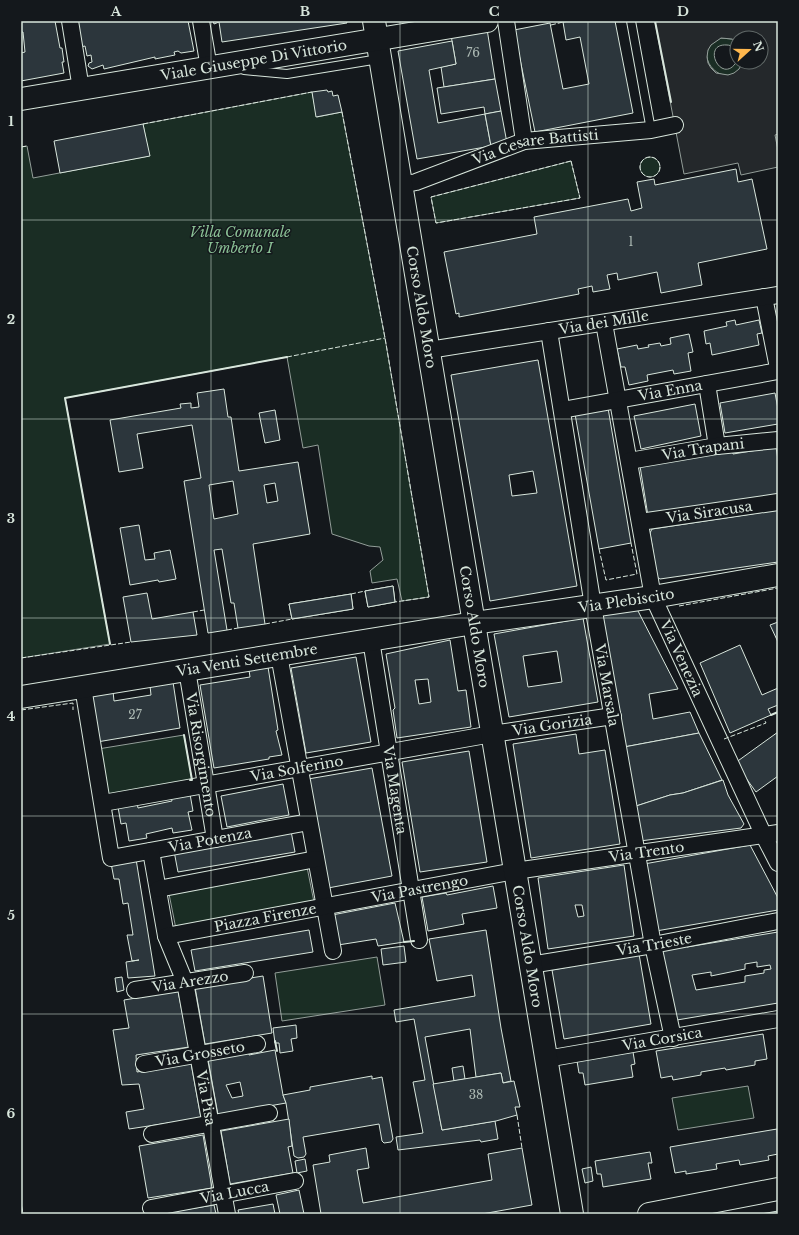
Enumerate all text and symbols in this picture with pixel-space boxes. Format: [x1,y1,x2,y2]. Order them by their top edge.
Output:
text: A [110,3,122,20]
text: B [300,3,310,20]
text: C [489,3,500,20]
text: D [677,3,689,20]
north arrow [729,30,769,70]
street label: Viale Giuseppe Di Vittorio [158,36,348,85]
text: N [750,39,767,54]
house number: 76 [466,45,480,60]
text: 1 [8,113,14,130]
street label: Via Cesare Battisti [469,126,600,169]
park label: Villa Comunale Umberto I [190,223,291,257]
house number: 1 [628,234,634,249]
street label: Corso Aldo Moro [402,245,440,370]
street label: Via dei Mille [557,306,650,339]
text: 2 [7,311,15,328]
street label: Via Enna [636,376,704,405]
street label: Via Trapani [659,434,745,464]
street label: Via Siracusa [664,497,754,527]
text: 3 [7,510,15,527]
street label: Corso Aldo Moro [456,564,494,689]
street label: Via Plebiscito [576,584,676,617]
street label: Via Venezia [656,616,707,700]
street label: Via Venti Settembre [174,640,319,681]
street label: Via Marsala [591,642,623,728]
street label: Via Risorgimento [182,690,220,818]
house number: 27 [128,707,143,722]
text: 4 [7,708,16,725]
street label: Via Gorizia [510,710,594,740]
street label: Via Magenta [379,744,411,836]
street label: Via Solferino [248,752,345,786]
street label: Via Potenza [166,824,253,857]
street label: Via Trento [607,838,685,866]
street label: Via Pastrengo [369,871,469,907]
street label: Corso Aldo Moro [509,884,547,1009]
street label: Piazza Firenze [213,899,318,936]
text: 5 [7,907,15,924]
street label: Via Trieste [614,929,694,960]
street label: Via Arezzo [150,967,230,996]
street label: Via Corsica [620,1023,704,1055]
street label: Via Grosseto [153,1037,246,1071]
street label: Via Pisa [192,1068,220,1127]
house number: 38 [469,1087,483,1102]
text: 6 [7,1105,16,1122]
street label: Via Lucca [198,1177,271,1208]

